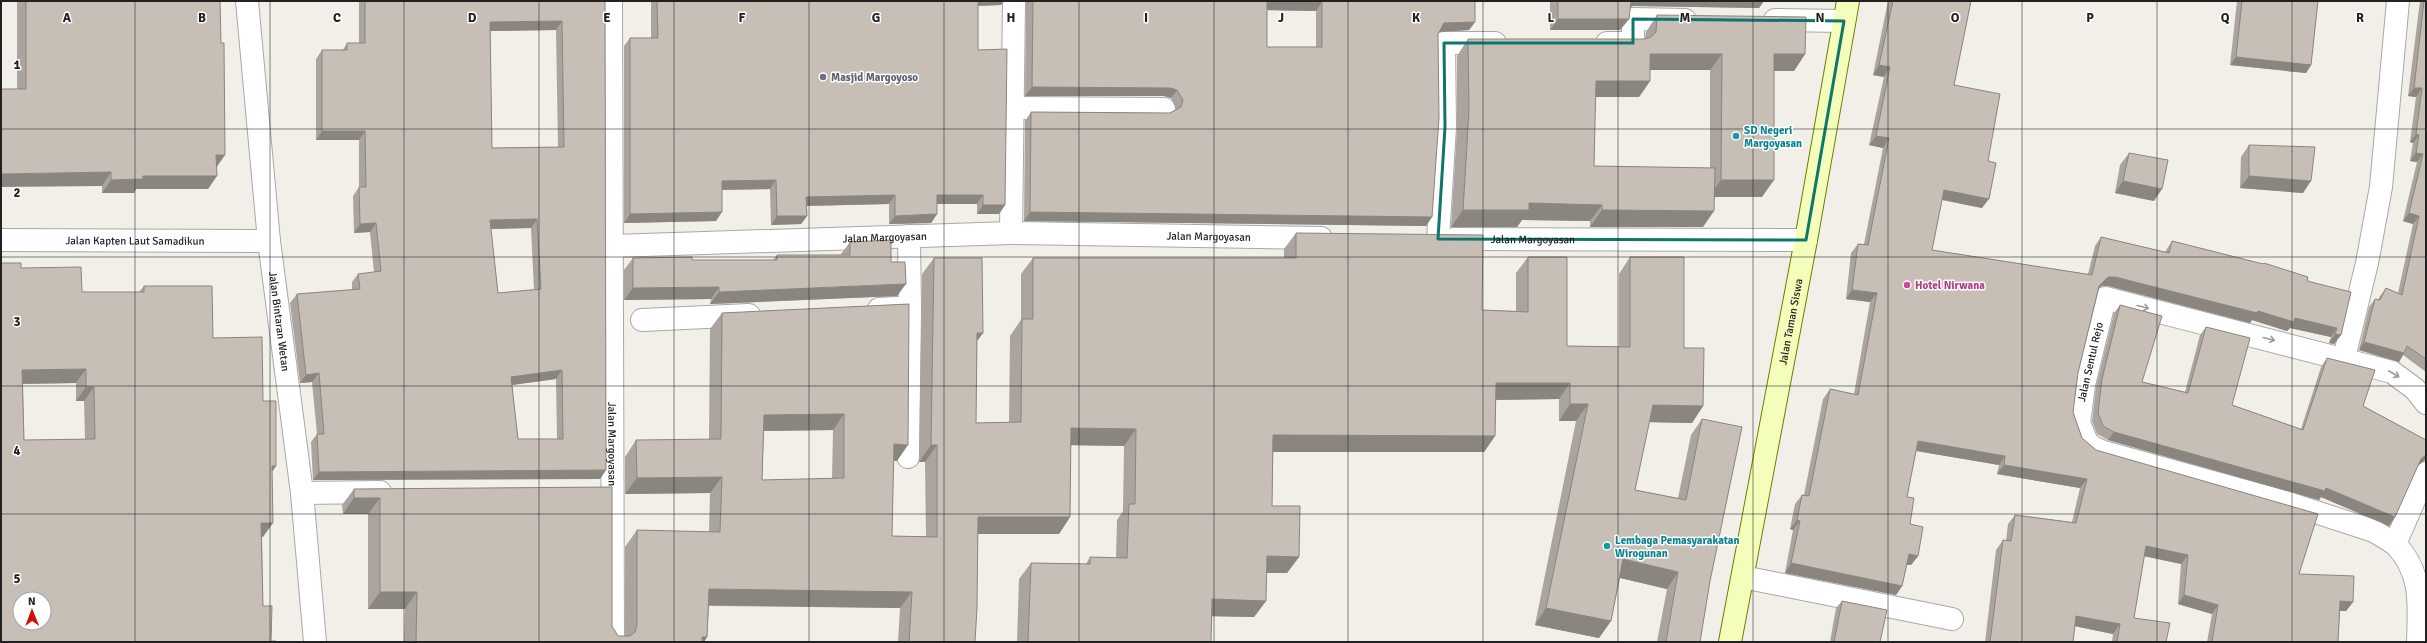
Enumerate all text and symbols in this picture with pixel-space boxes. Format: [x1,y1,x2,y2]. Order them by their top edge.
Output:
text: A [63,10,72,26]
text: B [198,10,206,26]
text: C [333,10,341,26]
text: D [468,10,477,26]
text: E [603,10,611,26]
text: F [739,10,746,26]
text: G [872,10,880,26]
text: H [1007,10,1015,26]
text: I [1144,10,1148,26]
text: J [1278,10,1284,26]
text: K [1412,10,1420,26]
text: L [1548,10,1555,26]
text: M [1680,10,1691,26]
text: N [1815,10,1825,26]
text: O [1951,10,1960,26]
text: P [2086,10,2094,26]
text: Q [2221,10,2230,26]
text: R [2356,10,2364,26]
text: 1 [13,57,21,73]
place label: Masjid Margoyoso [831,71,918,84]
marker: Masjid Margoyoso [818,72,828,82]
place label: SD Negeri Margoyasan [1744,124,1802,150]
marker: SD Negeri Margoyasan [1731,131,1741,141]
text: 2 [13,185,21,201]
street label: Jalan Margoyasan [843,230,927,245]
street label: Jalan Margoyasan [1166,230,1251,244]
street label: Jalan Margoyasan [1491,233,1575,246]
street label: Jalan Kapten Laut Samadikun [66,234,204,248]
street label: Jalan Bintaran Wetan [266,271,292,372]
street label: Jalan Taman Siswa [1777,277,1806,366]
place label: Hotel Nirwana [1915,279,1985,292]
marker: Hotel Nirwana [1902,280,1912,290]
one-way arrow [2136,304,2149,311]
text: 3 [13,314,21,330]
street label: Jalan Sentul Rejo [2075,321,2106,403]
one-way arrow [2262,336,2275,343]
one-way arrow [2388,371,2400,379]
street label: Jalan Margoyasan [605,402,619,486]
text: 4 [13,443,21,459]
place label: Lembaga Pemasyarakatan Wirogunan [1615,534,1740,560]
marker: Lembaga Pemasyarakatan Wirogunan [1602,541,1612,551]
text: 5 [13,571,21,587]
north arrow [12,591,52,631]
text: N [28,595,36,608]

